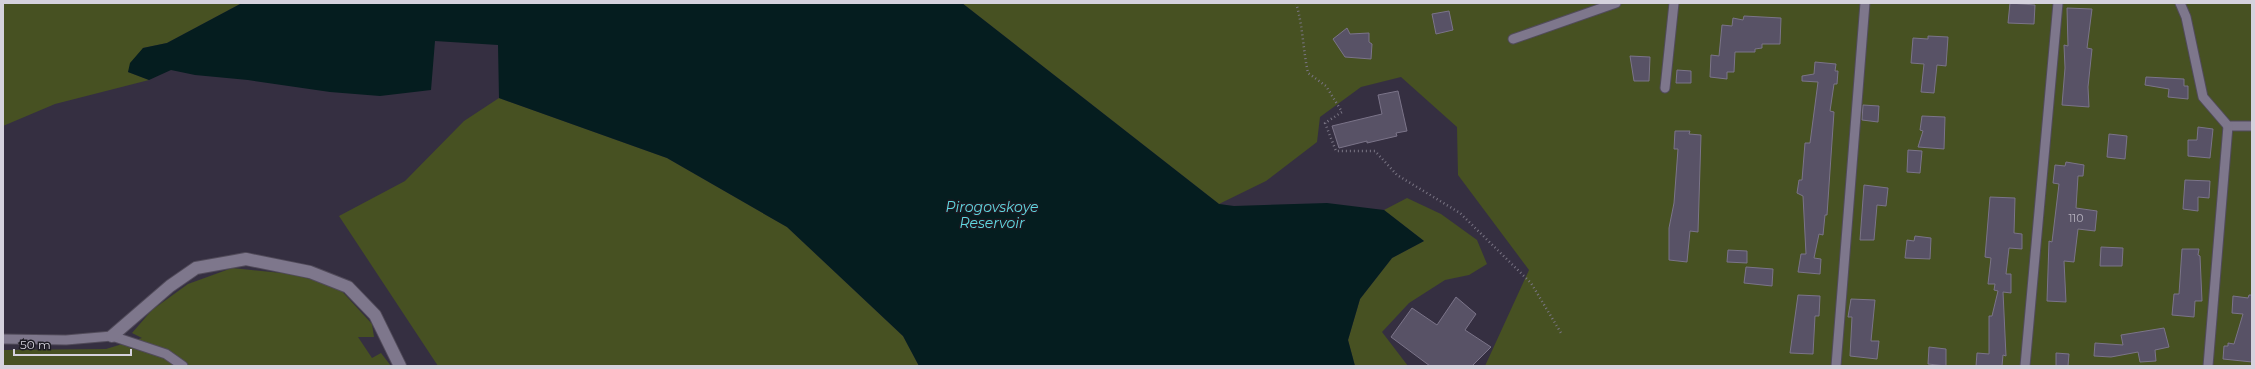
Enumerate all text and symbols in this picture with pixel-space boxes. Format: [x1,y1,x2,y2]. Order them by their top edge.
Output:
water label: Pirogovskoye Reservoir [946,198,1038,232]
house number: 110 [2068,211,2084,225]
scale bar [14,331,131,357]
text: 50 m [20,337,51,352]

